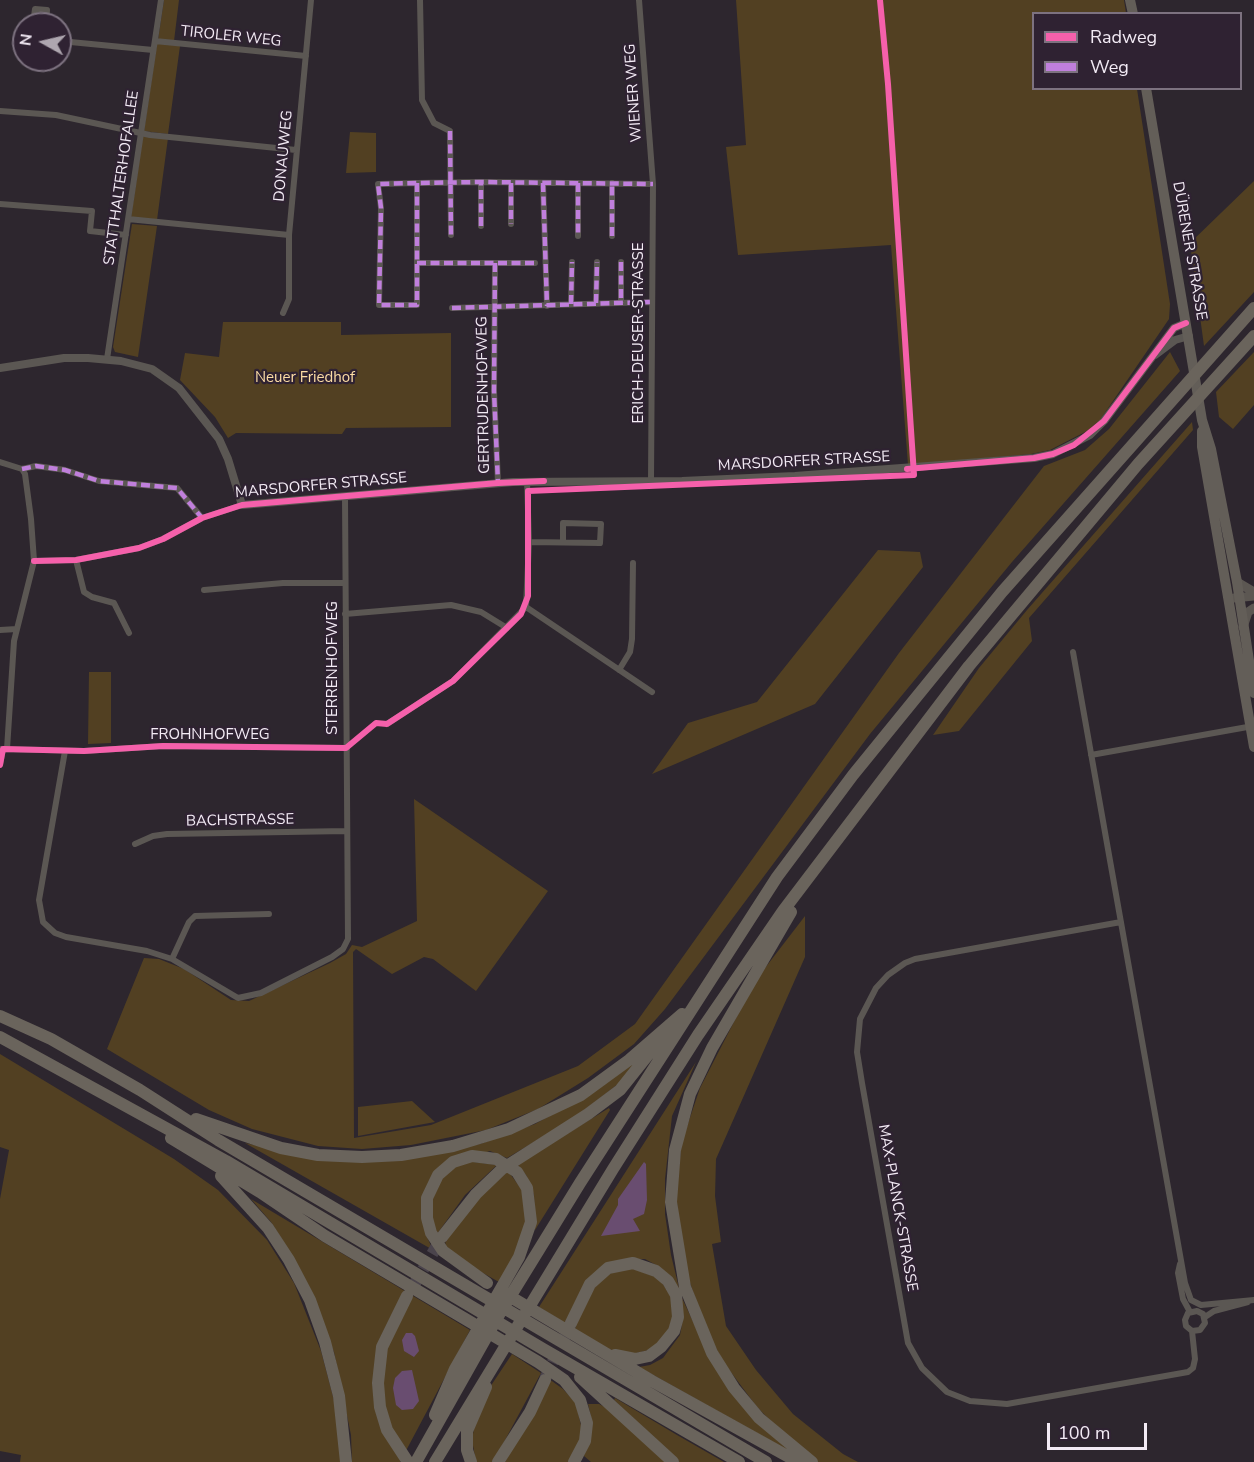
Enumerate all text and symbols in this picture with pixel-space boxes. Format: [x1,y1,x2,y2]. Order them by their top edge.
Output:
north arrow [12,12,72,72]
legend [1032,12,1242,90]
street label: TIROLER WEG [180,23,282,51]
text: Radweg [1090,25,1157,49]
text: N [14,32,38,47]
street label: WIENER WEG [622,43,646,143]
text: Weg [1090,55,1129,79]
street label: STATTHALTERHOFALLEE [101,89,143,267]
street label: DONAUWEG [271,110,297,202]
street label: DÜRENER STRASSE [1168,180,1210,322]
street label: ERICH-DEUSER-STRASSE [630,242,648,424]
street label: GERTRUDENHOFWEG [474,316,494,474]
park label: Neuer Friedhof [255,369,355,387]
street label: MARSDORFER STRASSE [717,448,891,476]
street label: MARSDORFER STRASSE [234,470,408,502]
street label: STERRENHOFWEG [324,601,342,735]
street label: FROHNHOFWEG [150,726,270,744]
street label: BACHSTRASSE [186,811,294,831]
street label: MAX-PLANCK-STRASSE [873,1123,921,1293]
scale bar [1050,1411,1150,1449]
text: 100 m [1058,1421,1110,1445]

